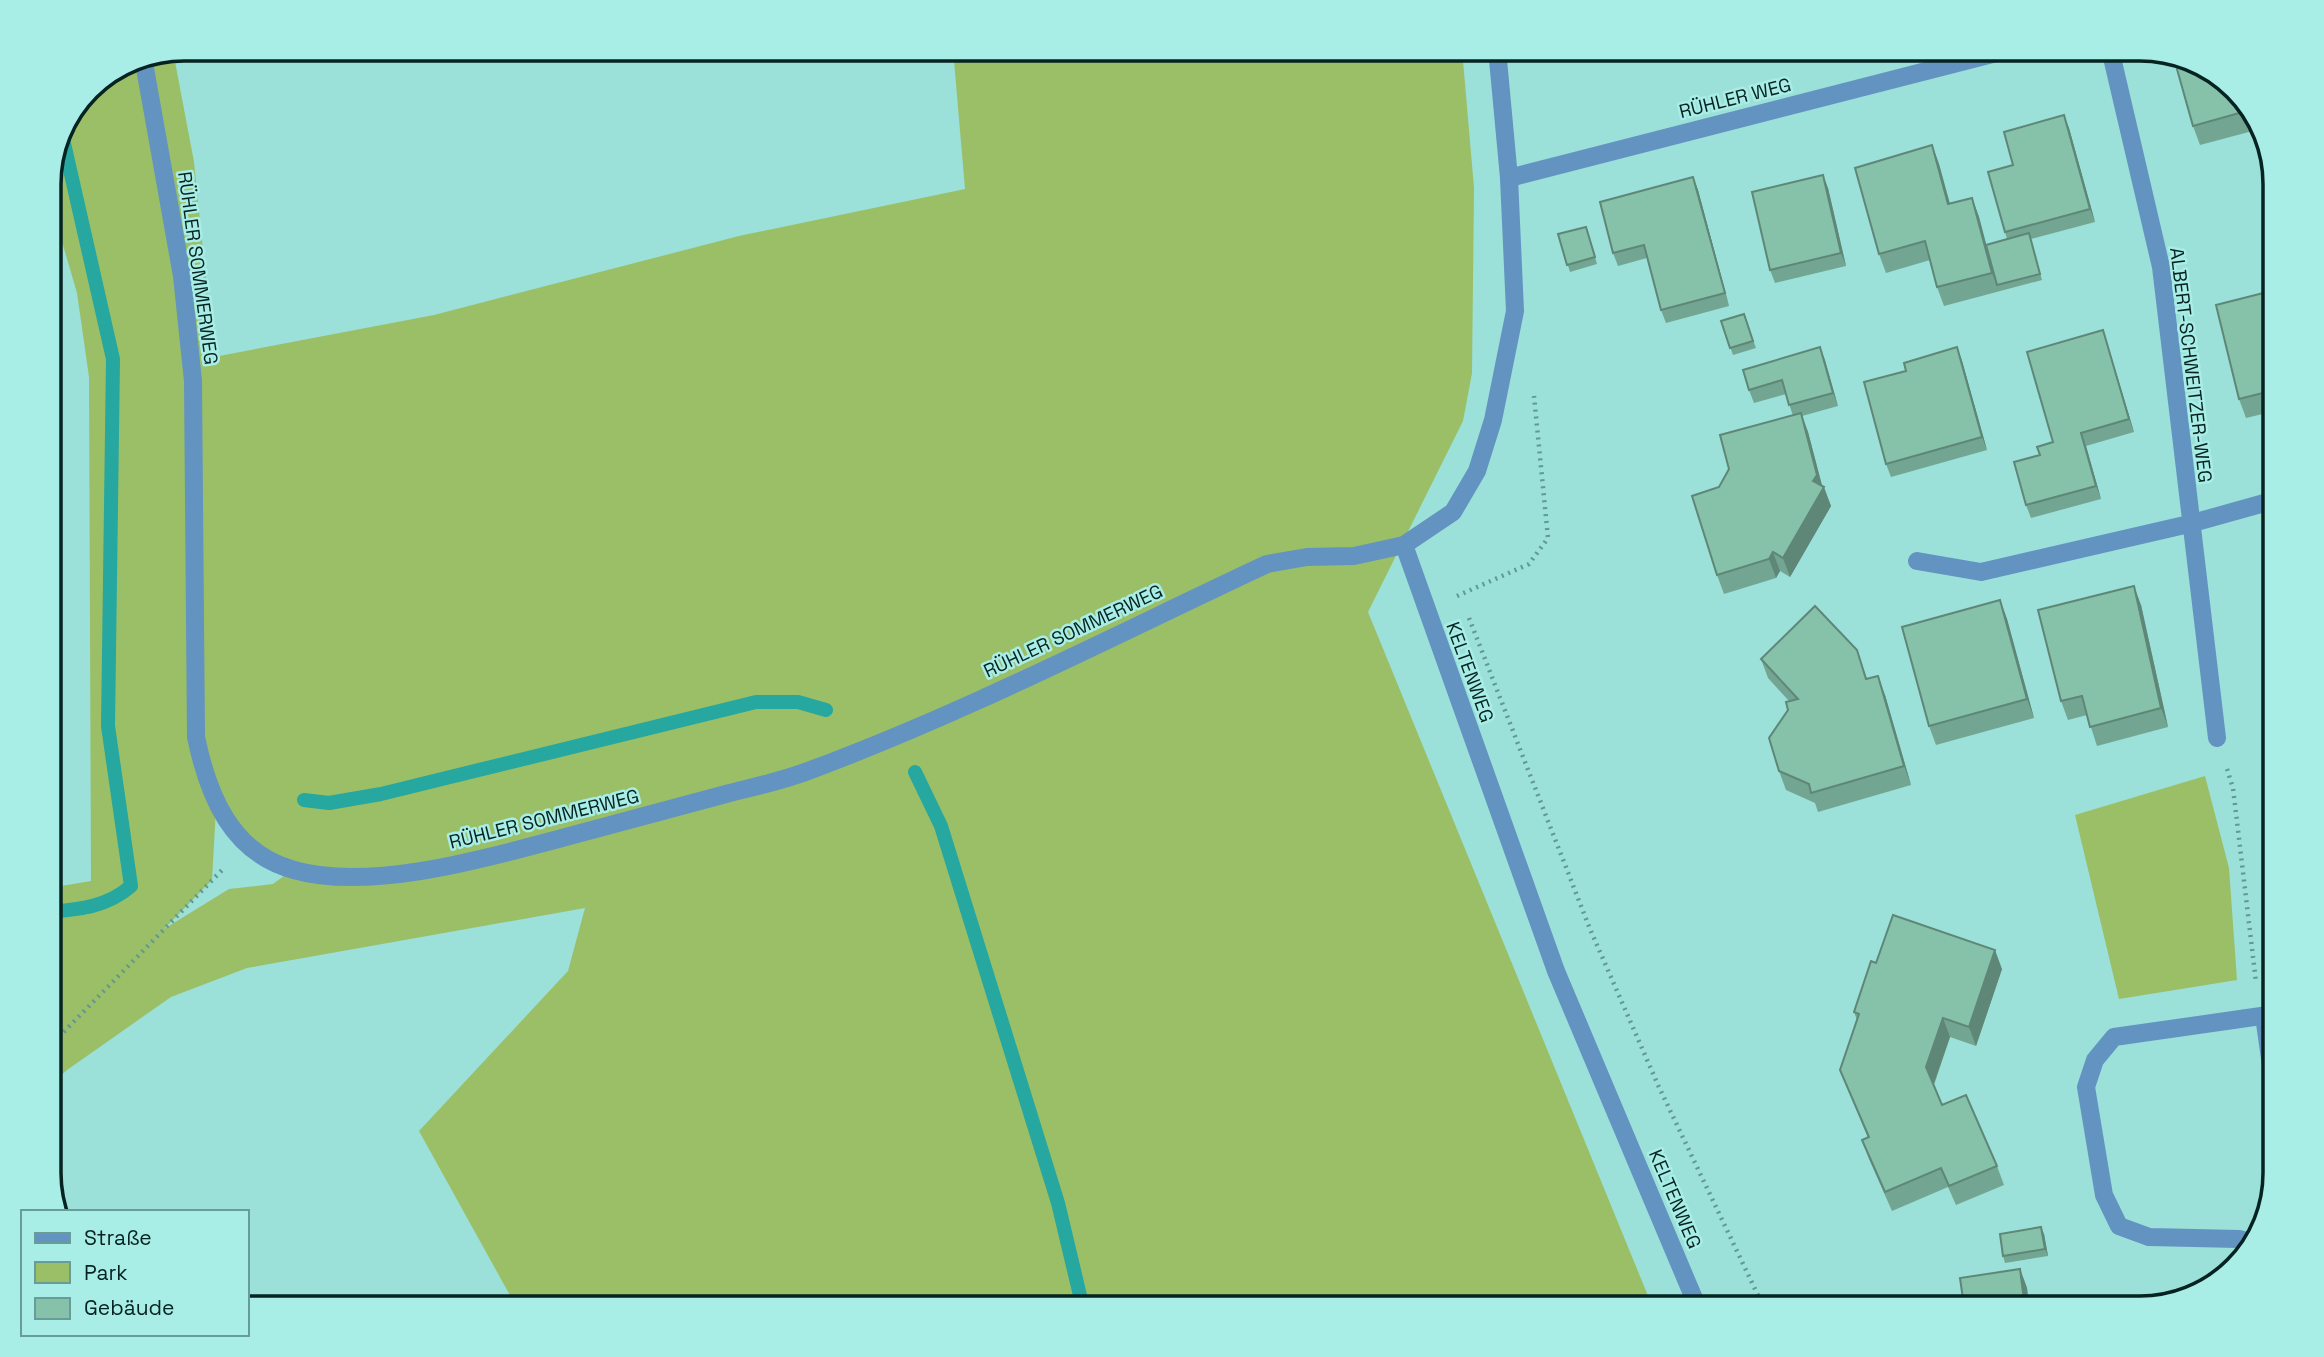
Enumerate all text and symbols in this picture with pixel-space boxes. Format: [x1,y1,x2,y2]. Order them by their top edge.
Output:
street label: RÜHLER WEG [1676,72,1794,124]
street label: RÜHLER SOMMERWEG [172,170,224,366]
street label: ALBERT-SCHWEITZER-WEG [2164,246,2218,484]
street label: RÜHLER SOMMERWEG [979,579,1167,683]
street label: KELTENWEG [1440,618,1500,726]
street label: RÜHLER SOMMERWEG [446,783,642,855]
street label: KELTENWEG [1643,1146,1707,1252]
legend [21,1210,248,1336]
text: Straße [84,1224,152,1251]
text: Park [84,1259,128,1286]
text: Gebäude [84,1294,174,1321]

